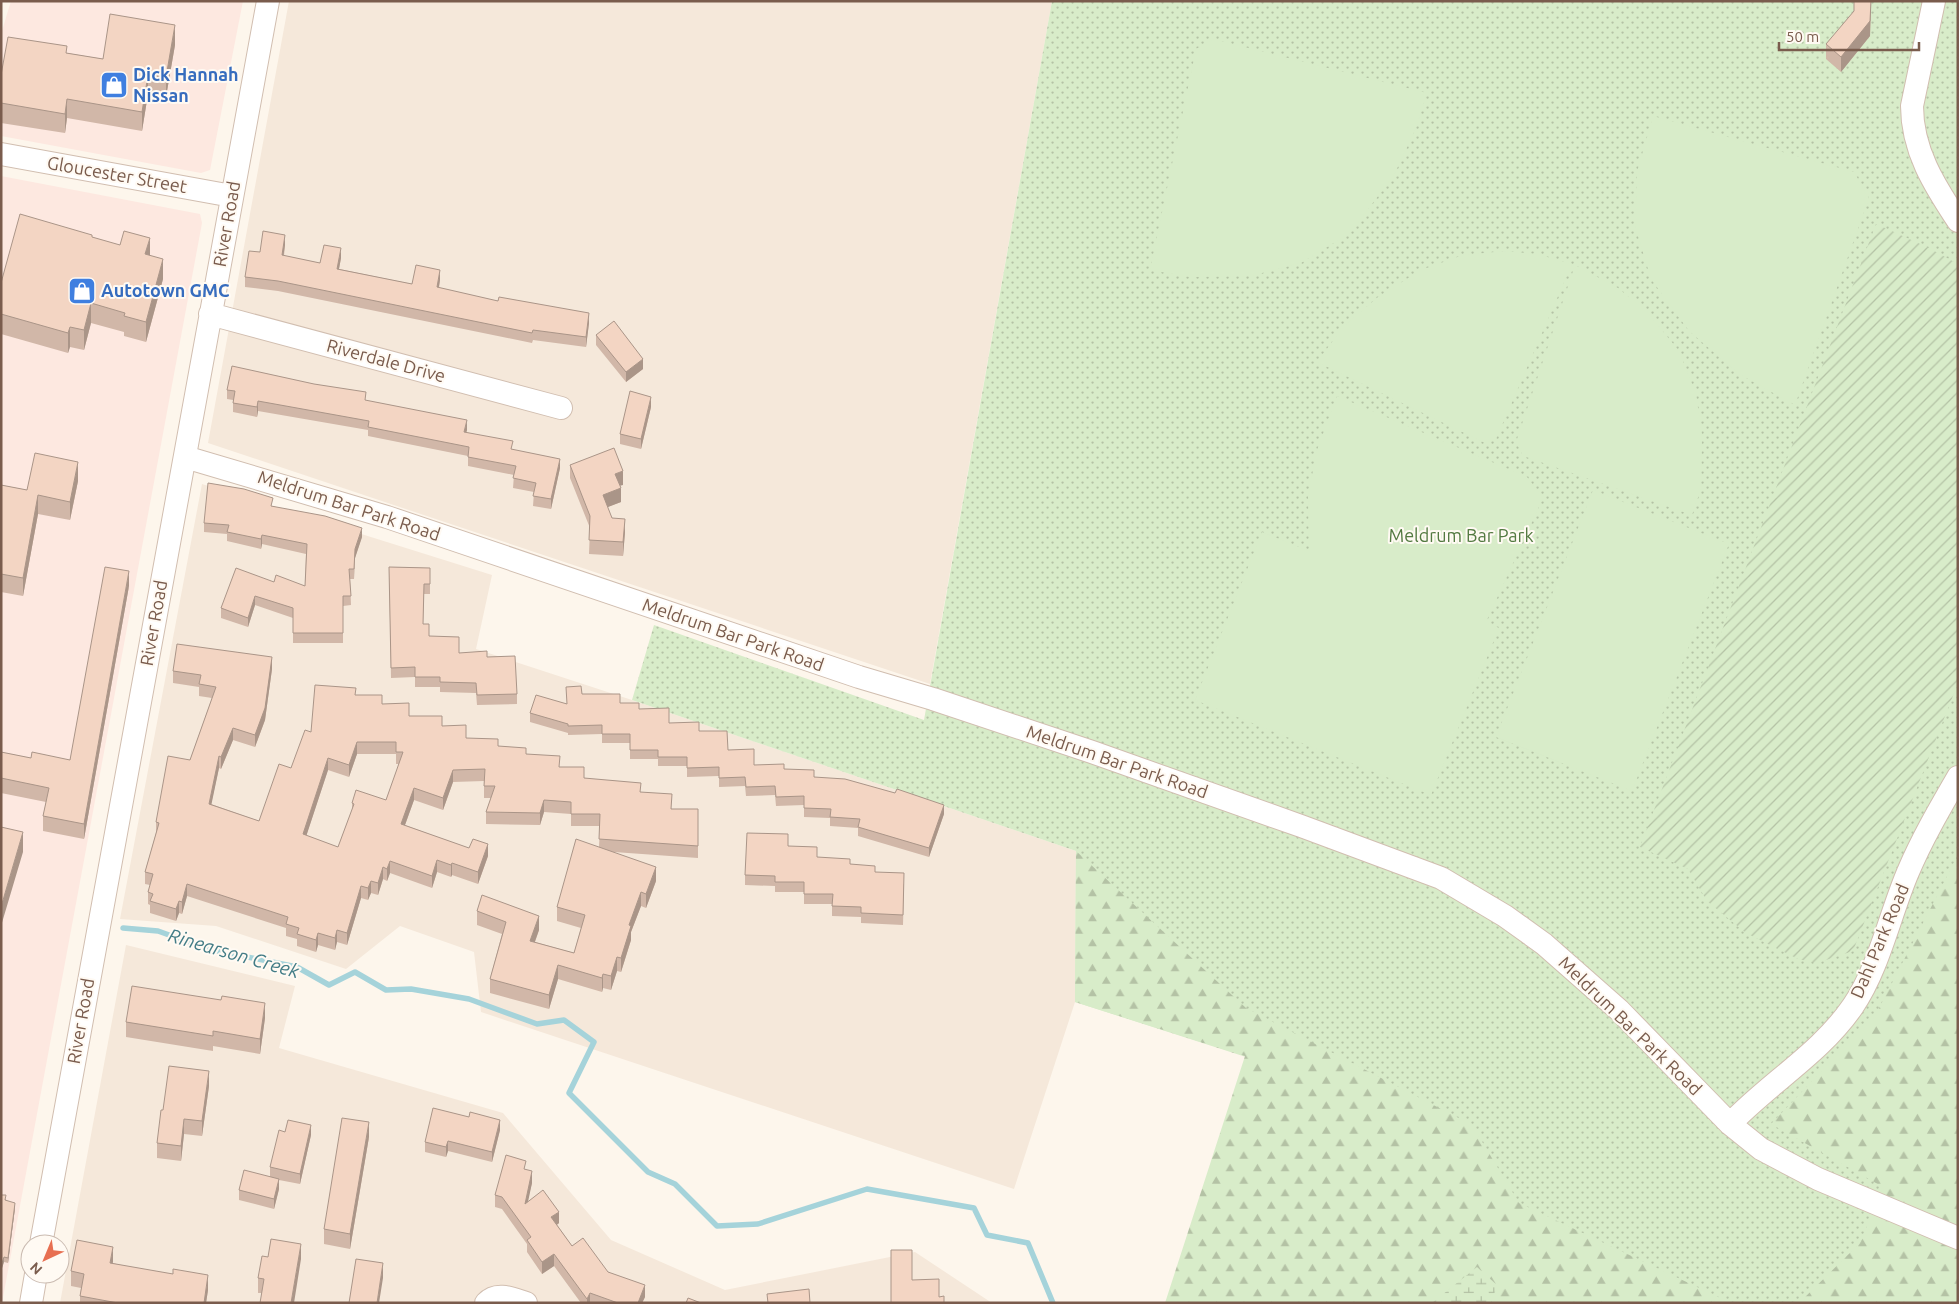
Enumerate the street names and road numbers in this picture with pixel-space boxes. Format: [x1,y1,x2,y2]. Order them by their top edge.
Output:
street label: Gloucester Street [46,152,189,196]
street label: River Road [209,179,243,268]
street label: Riverdale Drive [325,335,448,386]
street label: Meldrum Bar Park Road [256,466,443,544]
street label: River Road [136,578,170,667]
street label: Meldrum Bar Park Road [640,594,827,675]
street label: Meldrum Bar Park Road [1024,721,1211,802]
street label: Dahl Park Road [1846,880,1912,1001]
street label: Meldrum Bar Park Road [1555,952,1706,1099]
street label: River Road [63,976,97,1065]

